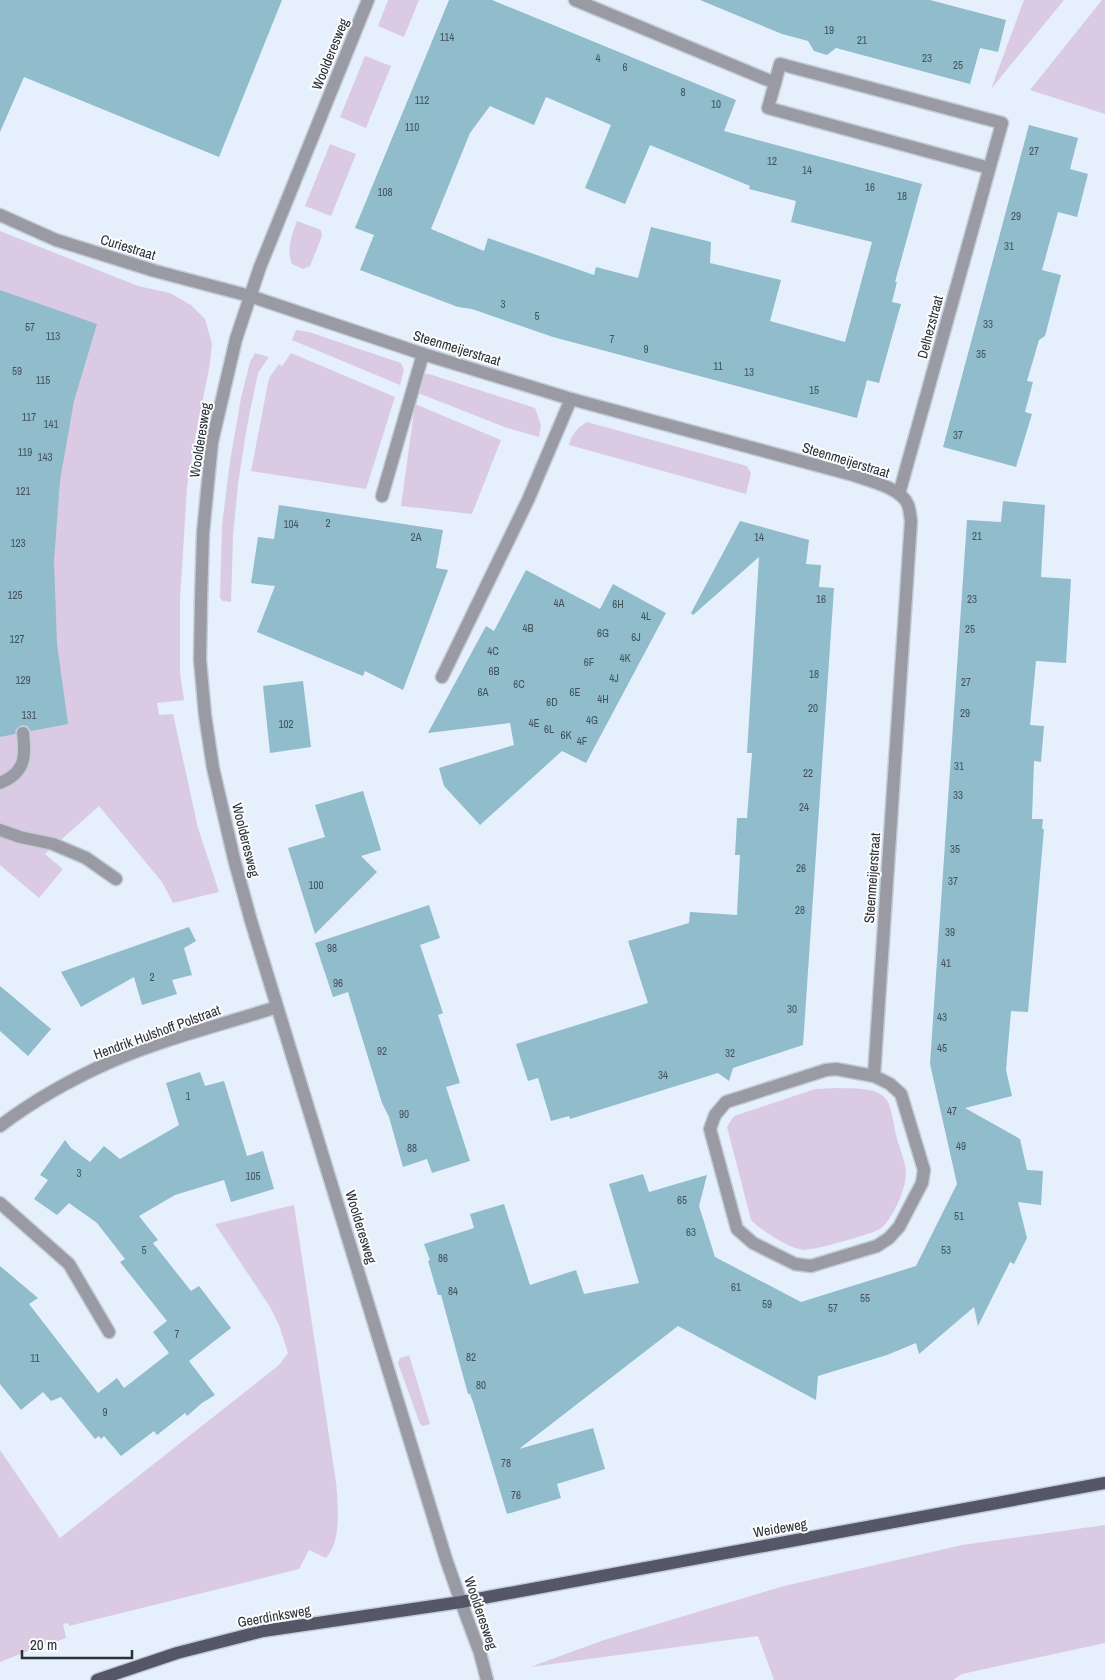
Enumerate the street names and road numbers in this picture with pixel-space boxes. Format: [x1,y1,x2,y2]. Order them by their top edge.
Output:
street label: Woolderesweg [307,15,353,92]
street label: Curiestraat [98,230,158,264]
street label: Delhezstraat [913,294,947,360]
street label: Steenmeijerstraat [411,326,503,370]
street label: Woolderesweg [185,401,215,479]
street label: Steenmeijerstraat [800,438,892,482]
street label: Woolderesweg [228,801,264,880]
street label: Steenmeijerstraat [860,832,884,924]
street label: Hendrik Hulshoff Polstraat [91,1001,223,1063]
street label: Woolderesweg [341,1188,381,1266]
street label: Weideweg [752,1514,809,1542]
street label: Woolderesweg [460,1574,502,1652]
street label: Geerdinksweg [236,1601,313,1631]

